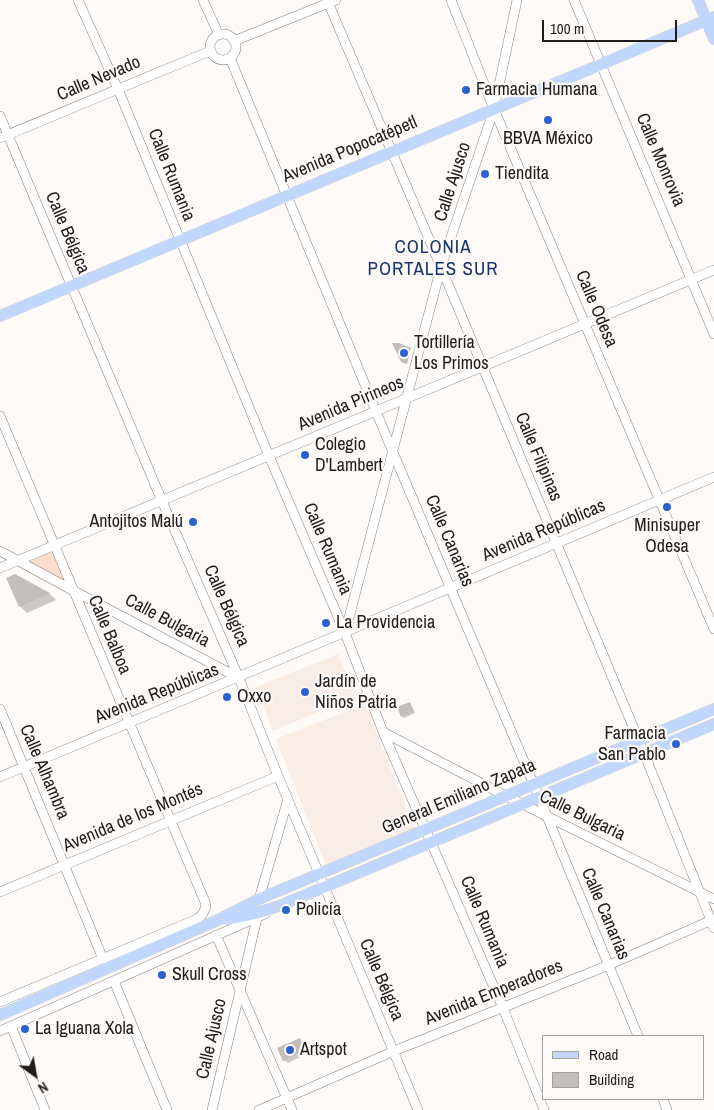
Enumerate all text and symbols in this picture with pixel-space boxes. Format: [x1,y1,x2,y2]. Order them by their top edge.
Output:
scale bar [544,10,679,42]
text: 100 m [550,18,584,39]
street label: Calle Nevado [54,52,144,106]
place label: Farmacia Humana [476,79,597,101]
marker: Farmacia Humana [460,84,472,96]
street label: Calle Monrovia [631,110,689,210]
street label: Avenida Popocatépetl [279,112,421,188]
marker: BBVA México [542,114,554,126]
street label: Calle Rumania [143,126,199,224]
place label: BBVA México [503,128,593,150]
street label: Calle Ajusco [430,140,476,224]
place label: Tiendita [495,163,549,185]
marker: Tiendita [479,168,491,180]
street label: Calle Bélgica [40,189,94,277]
district label: COLONIA PORTALES SUR [366,237,500,281]
street label: Calle Odesa [570,267,622,351]
place label: Tortillería Los Primos [414,332,489,374]
marker: Tortillería Los Primos [398,347,410,359]
street label: Avenida Pirineos [295,372,407,436]
street label: Calle Filipinas [510,409,566,505]
place label: Colegio D'Lambert [315,434,383,476]
marker: Colegio D'Lambert [299,449,311,461]
street label: Calle Canarias [420,492,478,590]
street label: Avenida Repúblicas [479,495,609,567]
street label: Calle Rumania [298,500,356,598]
marker: Minisuper Odesa [661,501,673,513]
place label: Antojitos Malú [89,511,183,533]
place label: Minisuper Odesa [634,515,700,558]
marker: Antojitos Malú [187,516,199,528]
street label: Calle Bélgica [198,562,254,650]
street label: Calle Bulgaria [121,590,213,652]
street label: Calle Balboa [83,592,135,678]
place label: La Providencia [336,612,435,634]
marker: La Providencia [320,617,332,629]
street label: Avenida Repúblicas [92,659,222,729]
place label: Jardín de Niños Patria [315,671,397,714]
place label: Oxxo [237,686,271,708]
marker: Jardín de Niños Patria [299,686,311,698]
marker: Oxxo [221,691,233,703]
street label: Calle Alhambra [14,721,74,823]
place label: Farmacia San Pablo [598,723,666,766]
marker: Farmacia San Pablo [670,738,682,750]
street label: General Emiliano Zapata [379,755,539,839]
street label: Avenida de los Montés [60,779,206,857]
street label: Calle Bulgaria [536,786,628,846]
street label: Calle Canarias [576,865,634,963]
street label: Calle Rumania [455,873,513,971]
place label: Policía [296,899,341,921]
marker: Policía [280,904,292,916]
street label: Calle Bélgica [354,936,408,1024]
street label: Avenida Emperadores [422,956,566,1030]
place label: Skull Cross [172,964,247,986]
marker: Skull Cross [156,969,168,981]
street label: Calle Ajusco [192,997,232,1081]
place label: La Iguana Xola [35,1018,134,1040]
marker: La Iguana Xola [19,1023,31,1035]
legend [542,1035,704,1100]
place label: Artspot [300,1039,347,1061]
marker: Artspot [284,1044,296,1056]
text: Road [589,1044,618,1065]
north arrow [10,1050,60,1100]
text: Building [589,1069,634,1090]
text: N [35,1078,51,1098]

